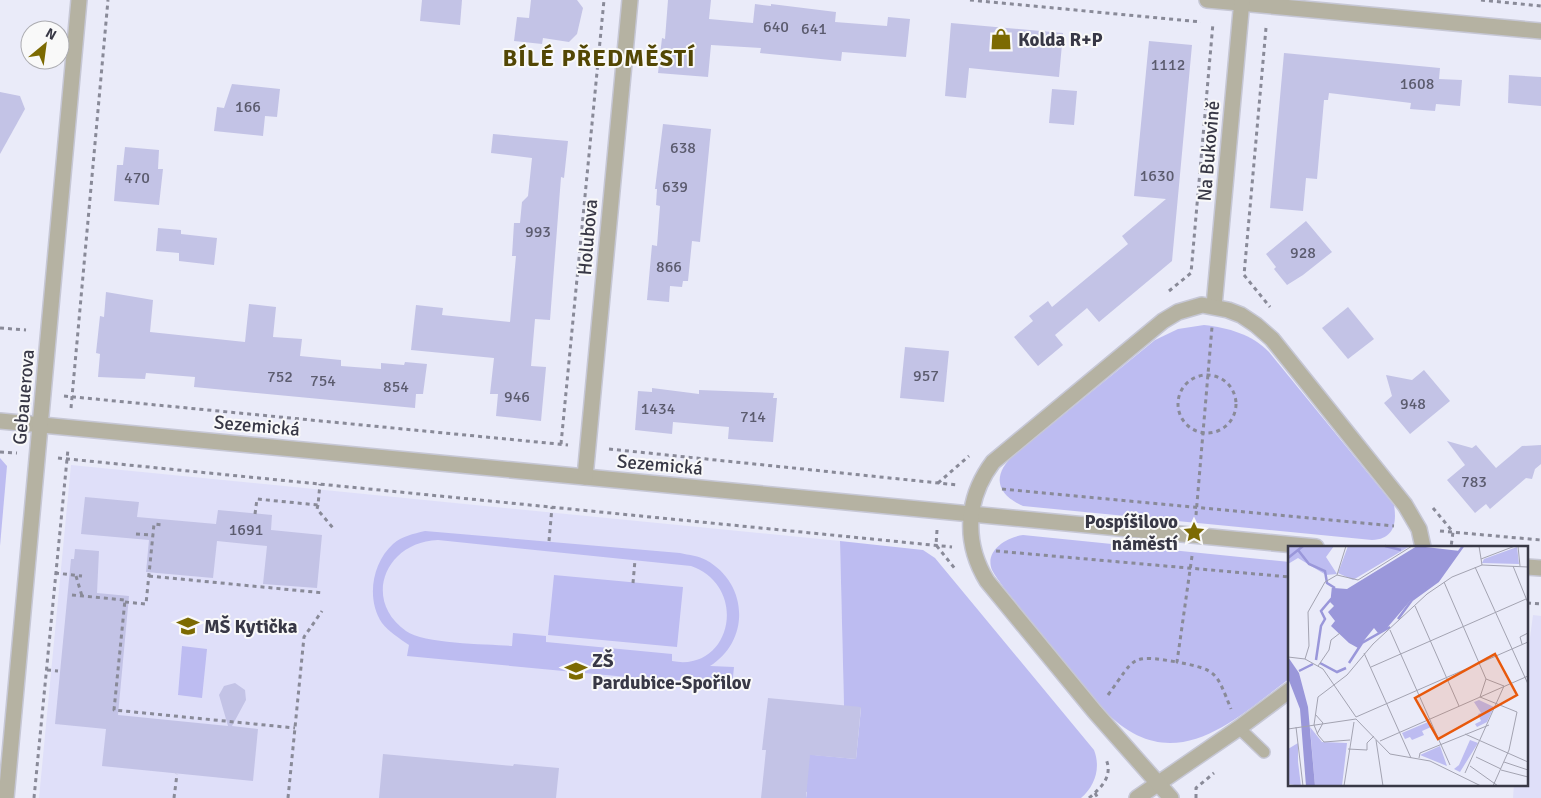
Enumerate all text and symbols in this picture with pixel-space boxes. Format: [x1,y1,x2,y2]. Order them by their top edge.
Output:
house number: 640 [763,17,789,37]
house number: 641 [801,19,827,39]
north arrow [20,20,70,70]
text: N [43,24,59,44]
shop icon: Kolda R+P [988,26,1014,52]
place label: Kolda R+P [1018,28,1103,52]
district label: BÍLÉ PŘEDMĚSTÍ [503,43,695,73]
house number: 1112 [1151,55,1185,75]
house number: 1608 [1400,74,1434,94]
house number: 166 [235,97,261,117]
street label: Na Bukovině [1193,100,1225,202]
house number: 638 [670,138,696,158]
house number: 1630 [1140,166,1174,186]
house number: 470 [124,168,150,188]
house number: 639 [662,177,688,197]
street label: Holubova [573,198,603,276]
house number: 993 [525,222,551,242]
house number: 928 [1290,243,1316,263]
house number: 866 [656,257,682,277]
street label: Gebauerova [8,348,40,446]
house number: 957 [913,366,939,386]
house number: 752 [267,367,293,387]
house number: 754 [310,371,336,391]
house number: 854 [383,377,409,397]
house number: 946 [504,387,530,407]
house number: 948 [1400,394,1426,414]
house number: 1434 [641,399,676,419]
house number: 714 [740,407,766,427]
street label: Sezemická [213,410,301,442]
street label: Sezemická [616,449,704,481]
house number: 783 [1461,472,1487,492]
place label: Pospíšilovo náměstí [1084,510,1178,556]
place icon: Pospíšilovo náměstí [1181,519,1207,545]
house number: 1691 [229,520,263,540]
inset map [1288,546,1528,786]
school or university icon: MŠ Kytička [175,613,201,639]
place label: MŠ Kytička [204,615,298,639]
place label: ZŠ Pardubice-Spořilov [592,649,752,695]
school or university icon: ZŠ Pardubice-Spořilov [563,658,589,684]

